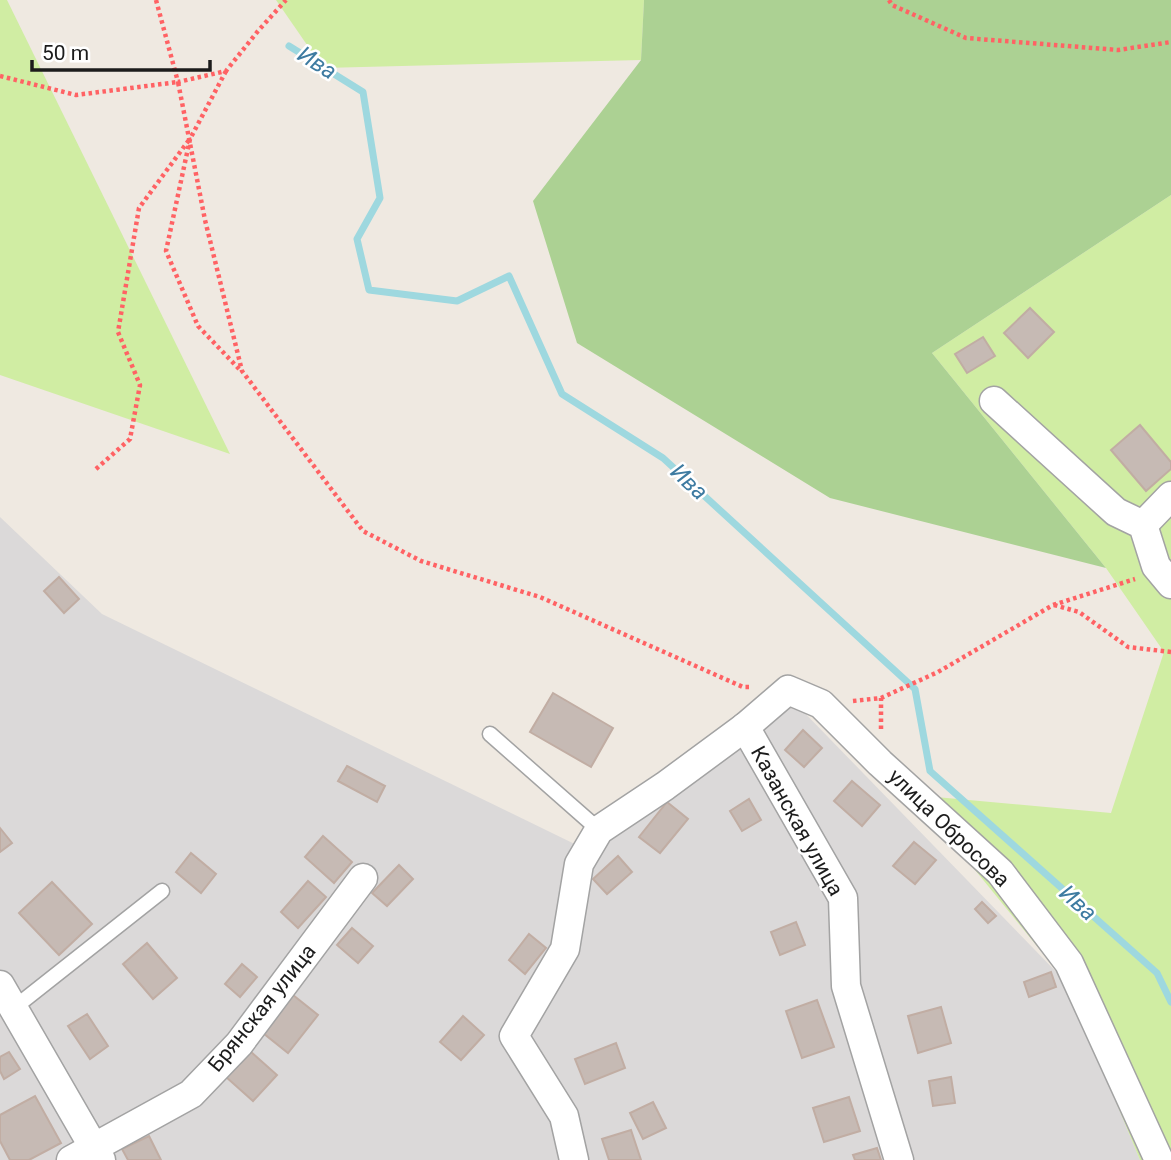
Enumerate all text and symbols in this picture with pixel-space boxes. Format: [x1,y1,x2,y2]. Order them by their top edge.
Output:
scale bar [32,28,210,72]
text: 50 m [42,41,89,65]
water label: Ива [293,41,341,85]
water label: Ива [665,458,713,506]
street label: Казанская улица [746,742,848,900]
street label: улица Обросова [884,764,1014,892]
water label: Ива [1054,879,1102,927]
street label: Брянская улица [203,940,321,1076]

